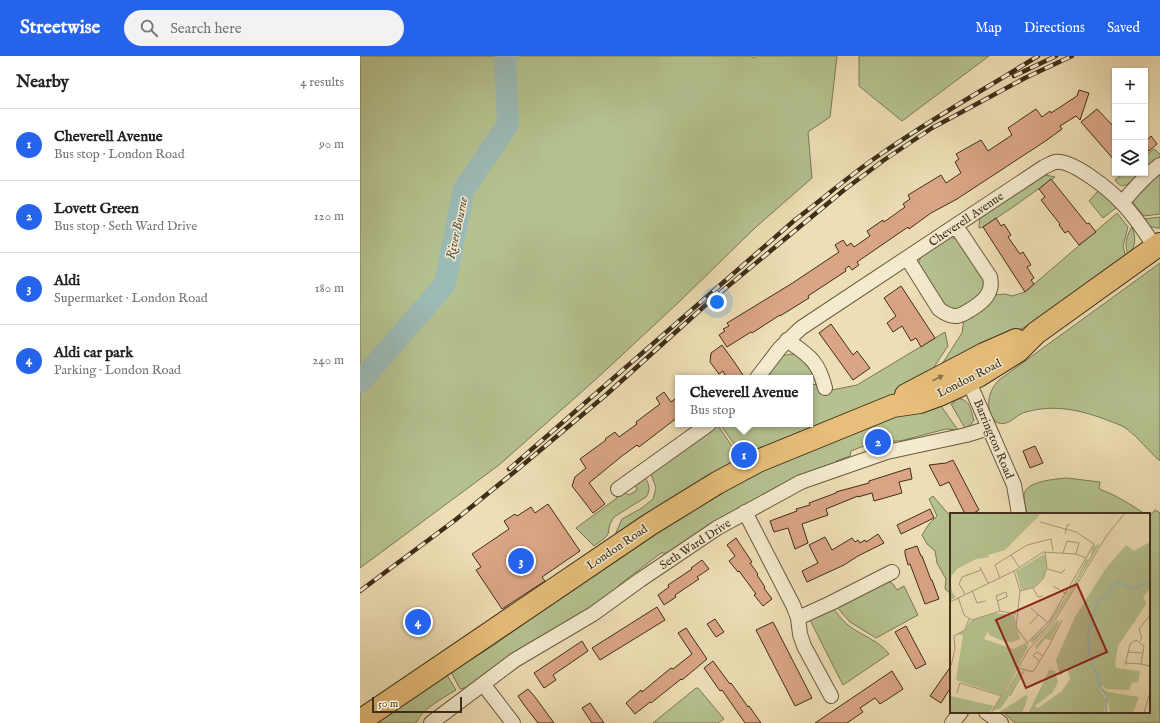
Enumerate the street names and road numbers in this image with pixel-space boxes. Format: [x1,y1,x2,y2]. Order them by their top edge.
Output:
street label: Cheverell Avenue [926,189,1007,250]
street label: London Road [934,356,1005,401]
street label: Barrington Road [970,397,1017,482]
street label: Seth Ward Drive [657,516,734,573]
street label: London Road [584,521,651,573]

